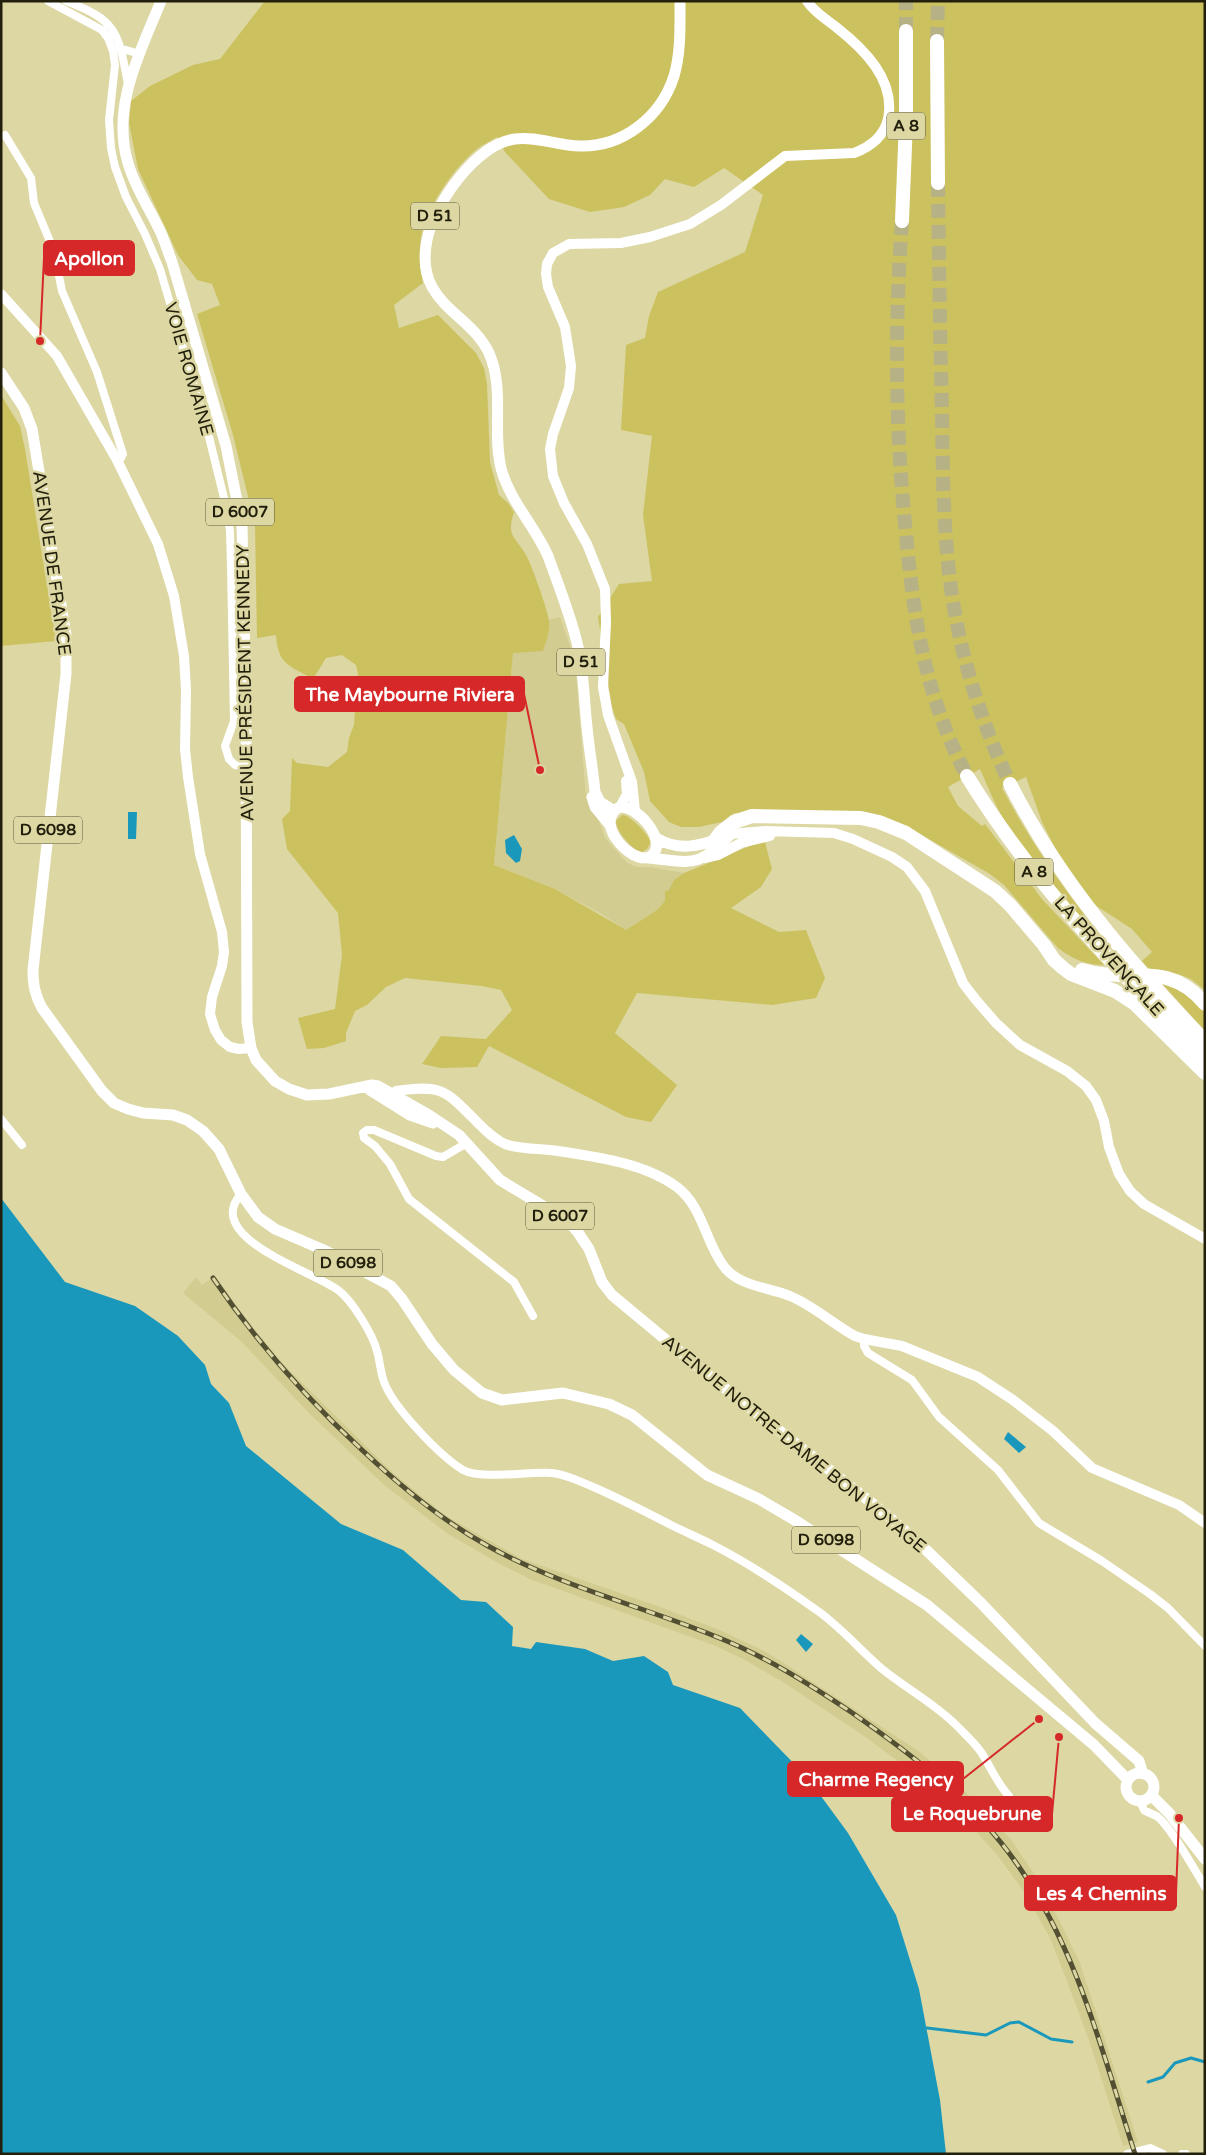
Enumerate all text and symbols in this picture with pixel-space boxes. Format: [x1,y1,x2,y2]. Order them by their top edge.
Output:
road number: A 8 [887,112,925,140]
road number: D 51 [411,202,459,230]
callout: Apollon [44,241,134,275]
text: Apollon [54,248,124,271]
street label: VOIE ROMAINE [159,300,219,438]
street label: AVENUE DE FRANCE [28,469,76,657]
road number: D 6007 [206,498,274,526]
street label: AVENUE PRÉSIDENT KENNEDY [232,544,258,822]
road number: D 51 [557,649,605,676]
callout: The Maybourne Riviera [295,677,524,711]
text: The Maybourne Riviera [304,684,515,707]
road number: D 6098 [14,816,82,844]
road number: A 8 [1015,859,1053,886]
street label: LA PROVENÇALE [1049,892,1169,1020]
road number: D 6007 [526,1202,594,1230]
road number: D 6098 [314,1250,382,1276]
street label: AVENUE NOTRE-DAME BON VOYAGE [657,1331,931,1557]
road number: D 6098 [792,1526,860,1554]
callout: Charme Regency [788,1762,963,1796]
text: Charme Regency [799,1769,954,1792]
callout: Le Roquebrune [892,1797,1052,1831]
text: Le Roquebrune [902,1803,1042,1826]
callout: Les 4 Chemins [1025,1876,1176,1910]
text: Les 4 Chemins [1035,1883,1167,1905]

